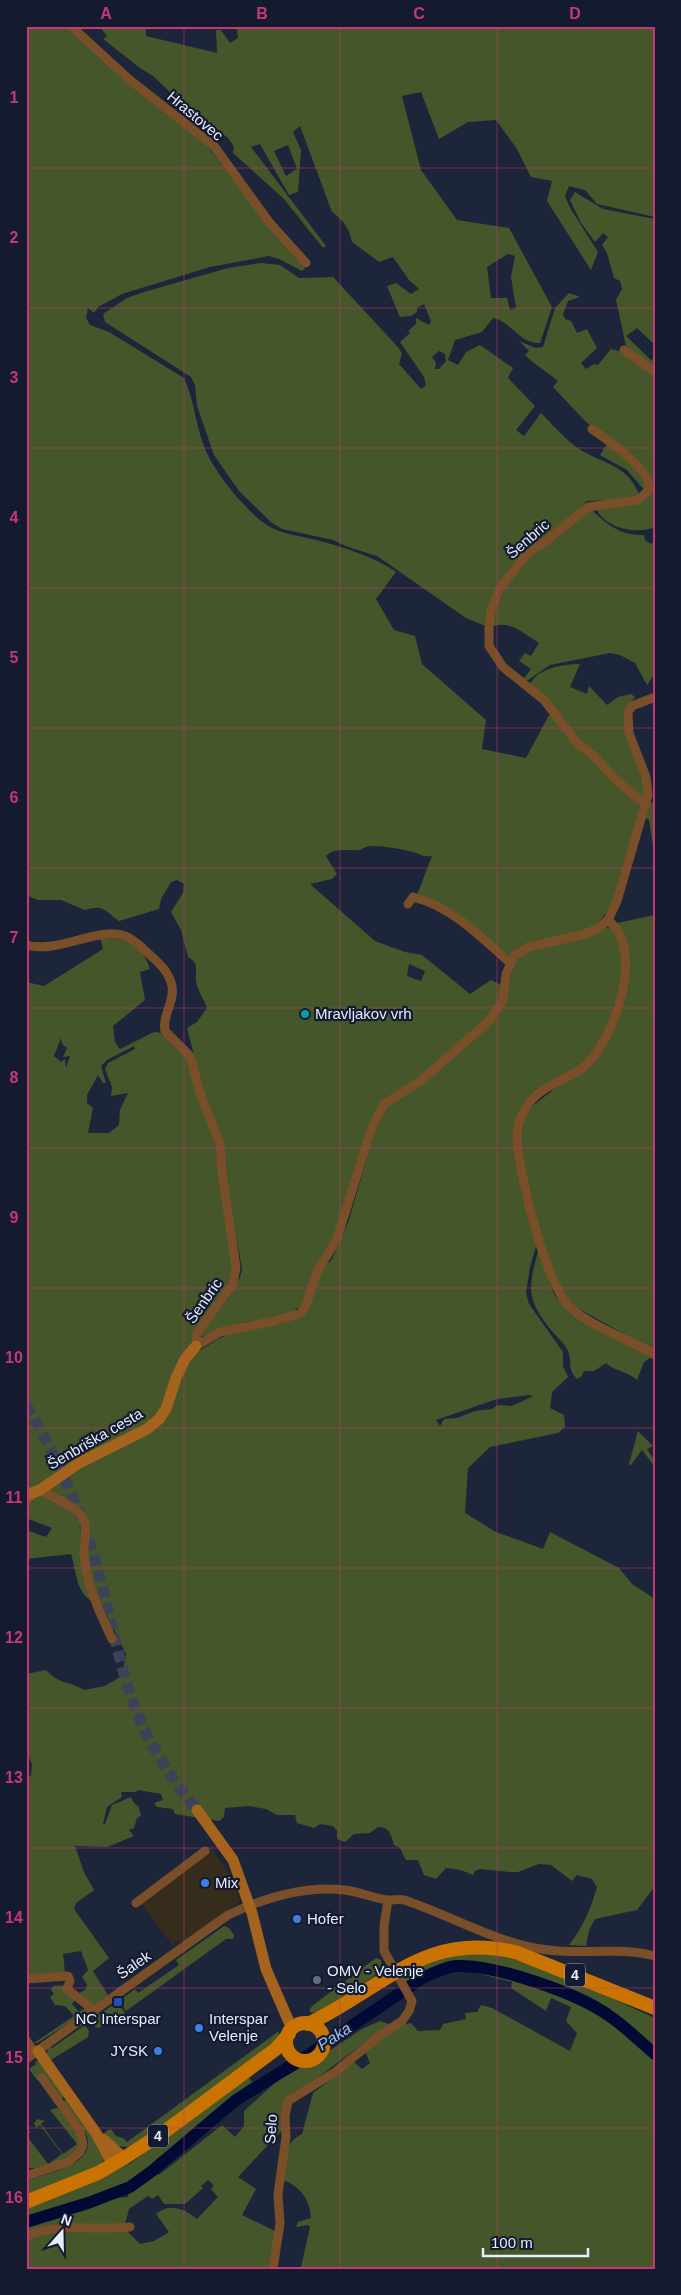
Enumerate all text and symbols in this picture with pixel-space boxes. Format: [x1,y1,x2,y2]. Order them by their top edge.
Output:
text: A [100,5,112,22]
text: B [256,5,268,22]
text: C [413,5,425,22]
text: D [569,5,581,22]
street label: Hrastovec [164,87,227,144]
text: 1 [10,89,19,106]
text: 2 [10,229,19,246]
text: 3 [10,369,19,386]
text: 4 [10,509,19,526]
street label: Šenbric [503,515,553,562]
text: 5 [10,649,19,666]
text: 6 [10,789,19,806]
text: 7 [10,929,19,946]
place label: Mravljakov vrh [315,1005,412,1022]
marker: Mravljakov vrh [299,1008,311,1020]
text: 8 [10,1069,19,1086]
text: 9 [10,1209,19,1226]
street label: Šenbric [182,1275,225,1326]
text: 10 [5,1349,23,1366]
street label: Šenbriška cesta [44,1404,146,1473]
text: 11 [6,1489,23,1506]
text: 12 [5,1629,23,1646]
text: 13 [5,1769,23,1786]
place label: Mix [215,1874,239,1891]
marker: Mix [199,1877,211,1889]
text: 14 [5,1909,23,1926]
place label: Hofer [307,1910,344,1927]
marker: Hofer [291,1913,303,1925]
street label: Šalek [113,1947,154,1982]
place label: OMV - Velenje - Selo [327,1962,424,1996]
road number: 4 [565,1964,585,1986]
marker: OMV - Velenje - Selo [311,1974,323,1986]
marker: NC Interspar [112,1996,124,2008]
place label: NC Interspar [75,2010,161,2027]
place label: Interspar Velenje [209,2010,268,2044]
water label: Paka [314,2019,354,2053]
marker: Interspar Velenje [193,2022,205,2034]
place label: JYSK [110,2042,148,2059]
marker: JYSK [152,2045,164,2057]
text: 15 [5,2049,23,2066]
street label: Selo [261,2113,280,2145]
road number: 4 [148,2124,168,2148]
text: 16 [5,2189,23,2206]
north arrow [38,2208,88,2258]
text: N [59,2211,74,2229]
scale bar [483,2225,588,2257]
text: 100 m [491,2234,533,2251]

